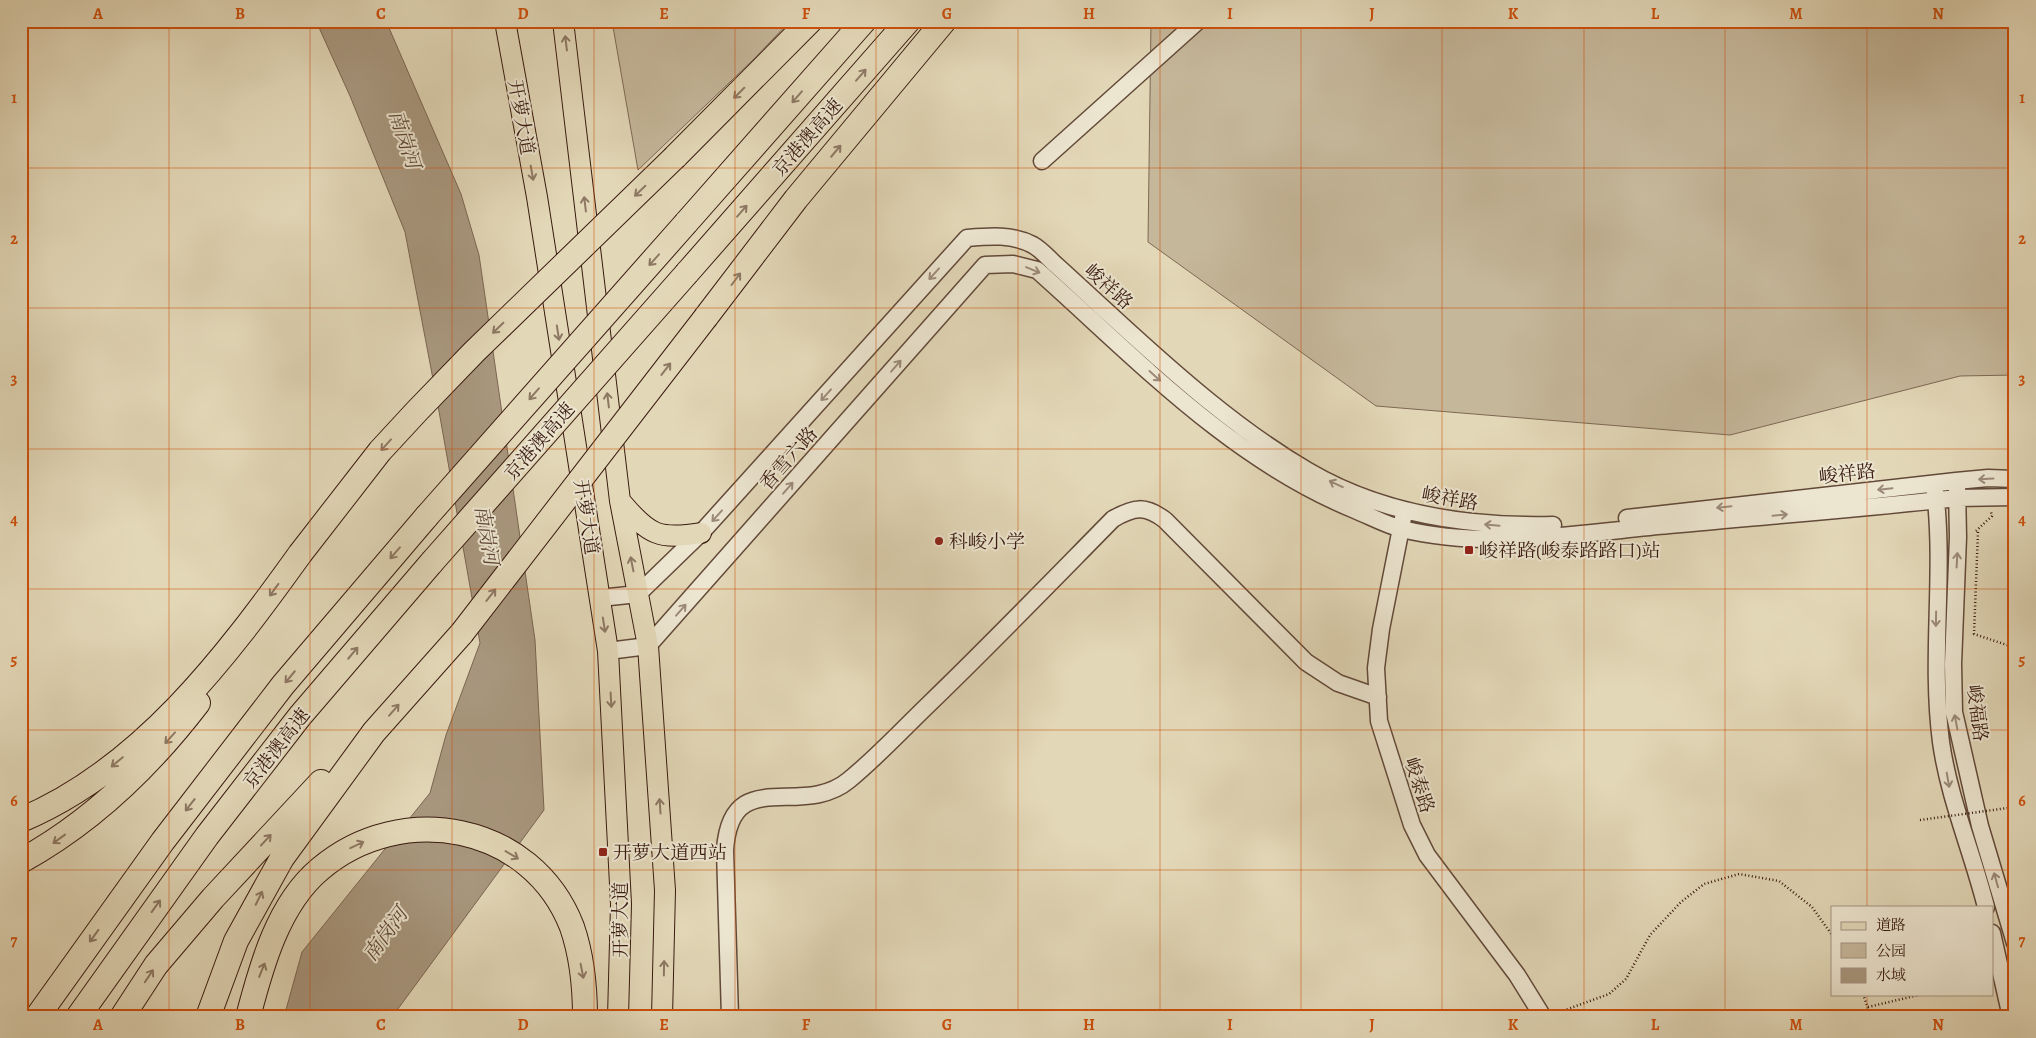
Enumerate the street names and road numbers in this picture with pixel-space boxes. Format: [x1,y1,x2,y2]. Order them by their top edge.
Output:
street label: 开萝大道 [502,77,540,157]
street label: 京港澳高速 [767,93,849,182]
street label: 峻祥路 [1078,258,1138,315]
street label: 京港澳高速 [499,397,581,486]
street label: 香雪六路 [754,421,824,496]
street label: 峻祥路 [1817,458,1877,490]
street label: 开萝大道 [567,478,605,557]
street label: 峻祥路 [1419,481,1480,517]
street label: 峻福路 [1961,683,1993,743]
street label: 京港澳高速 [237,703,316,794]
street label: 峻泰路 [1398,754,1440,816]
street label: 开萝大道 [608,882,634,958]

